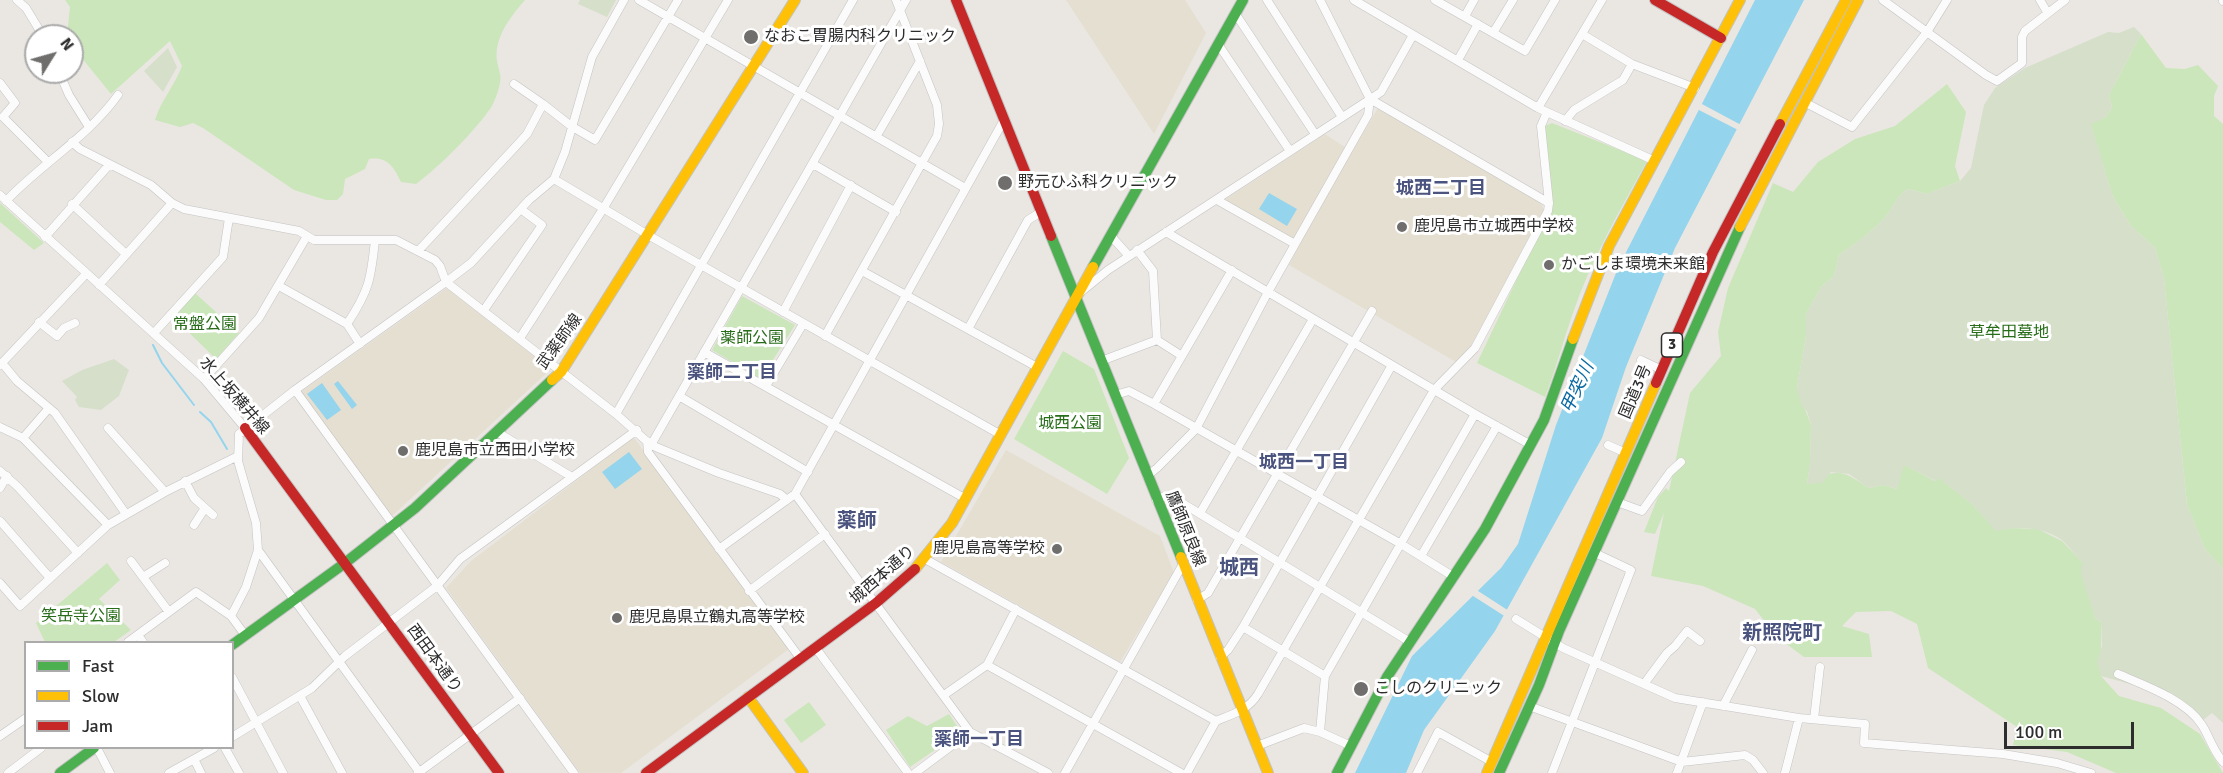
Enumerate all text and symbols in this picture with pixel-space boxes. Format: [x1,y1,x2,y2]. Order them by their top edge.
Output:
north arrow [24,24,84,84]
place label: なおこ胃腸内科クリニック [764,27,956,47]
marker: なおこ胃腸内科クリニック [742,28,760,46]
text: N [55,34,78,55]
place label: 野元ひふ科クリニック [1018,173,1178,193]
marker: 野元ひふ科クリニック [996,174,1014,192]
district label: 城西二丁目 [1396,178,1486,200]
place label: 鹿児島市立城西中学校 [1414,217,1574,237]
marker: 鹿児島市立城西中学校 [1395,220,1409,234]
place label: かごしま環境未来館 [1561,255,1705,275]
marker: かごしま環境未来館 [1542,258,1556,272]
street label: 武薬師線 [533,310,587,374]
park label: 常盤公園 [173,315,237,335]
park label: 草牟田墓地 [1969,323,2049,343]
park label: 薬師公園 [720,329,784,349]
road number: 3 [1662,333,1682,357]
street label: 水上坂横井線 [195,353,273,439]
water label: 甲突川 [1557,359,1599,417]
district label: 薬師二丁目 [687,362,777,384]
street label: 国道3号 [1616,362,1656,422]
park label: 城西公園 [1038,414,1102,434]
place label: 鹿児島市立西田小学校 [415,441,575,461]
marker: 鹿児島市立西田小学校 [396,444,410,458]
district label: 城西一丁目 [1259,452,1349,474]
street label: 鷹師原良線 [1161,488,1209,570]
district label: 薬師 [837,510,877,534]
place label: 鹿児島高等学校 [933,539,1045,559]
street label: 城西本通り [847,542,919,608]
marker: 鹿児島高等学校 [1050,542,1064,556]
district label: 城西 [1219,557,1259,581]
park label: 笑岳寺公園 [41,607,121,627]
place label: 鹿児島県立鶴丸高等学校 [629,608,805,628]
marker: 鹿児島県立鶴丸高等学校 [610,611,624,625]
street label: 西田本通り [403,621,465,697]
district label: 新照院町 [1742,622,1822,646]
legend [24,641,234,749]
text: Fast [82,655,114,677]
place label: こしのクリニック [1374,679,1502,699]
marker: こしのクリニック [1352,680,1370,698]
text: Slow [82,685,119,707]
scale bar [2007,710,2138,748]
text: Jam [82,715,113,737]
text: 100 m [2015,721,2062,743]
district label: 薬師一丁目 [934,729,1024,751]

